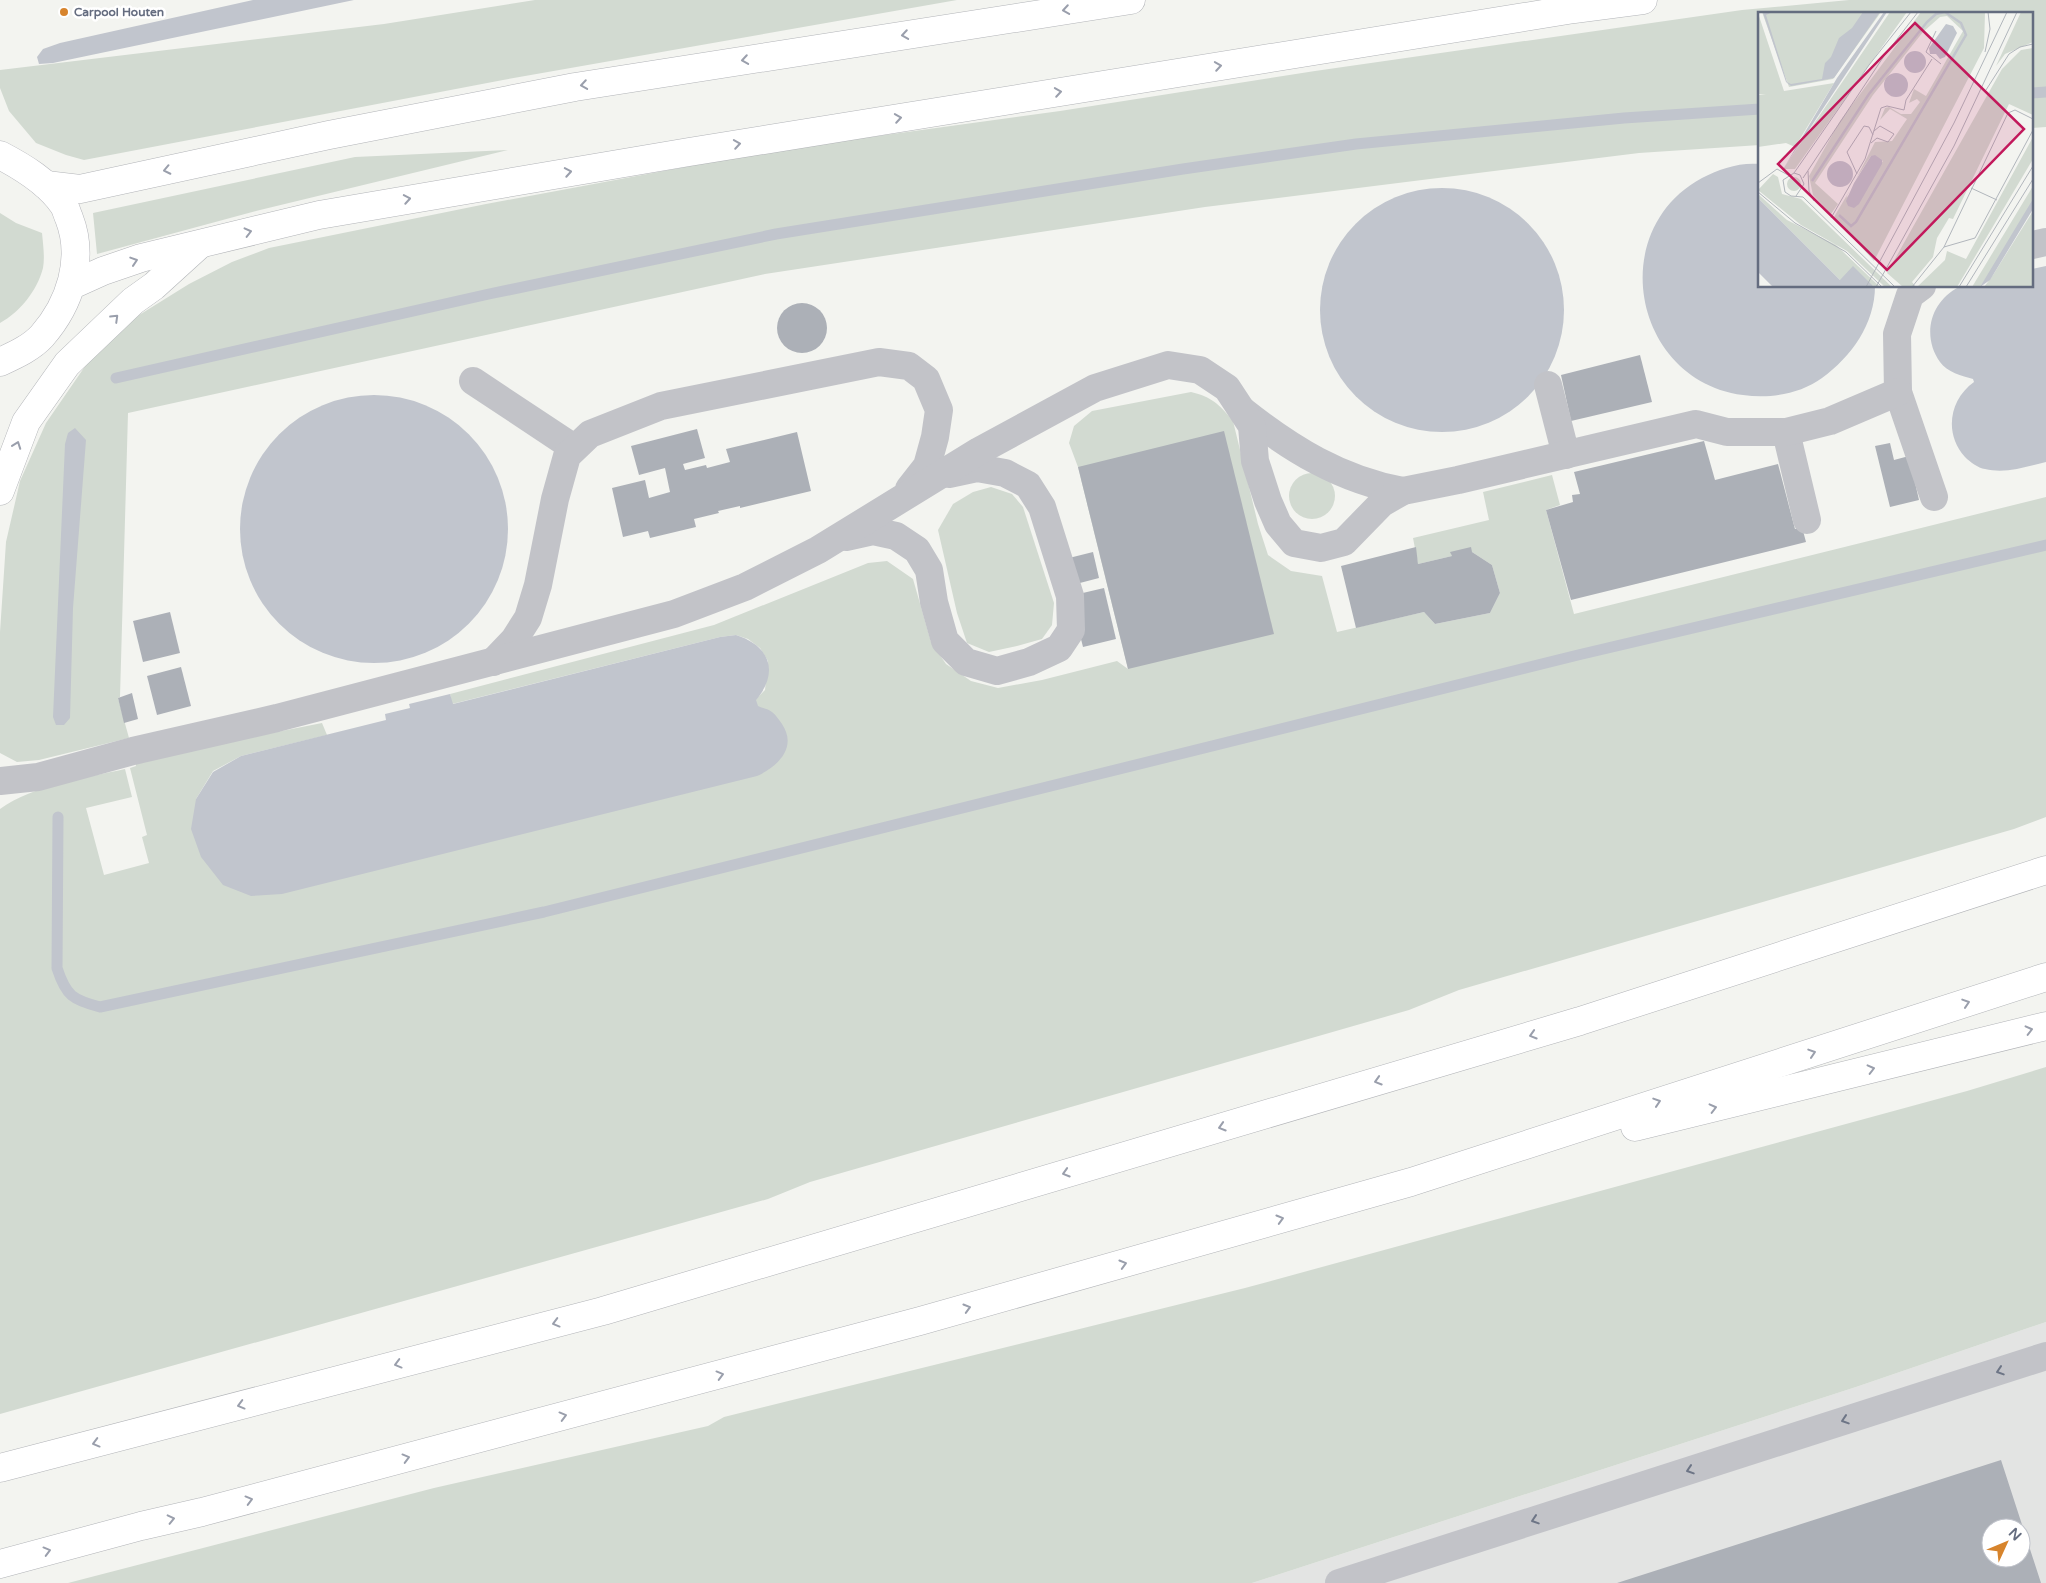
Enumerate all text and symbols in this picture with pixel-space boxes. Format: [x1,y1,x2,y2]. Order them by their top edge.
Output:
place label: Carpool Houten [74,5,164,20]
one-way arrow [1061,5,1070,15]
marker: Carpool Houten [58,6,70,18]
inset map [1758,12,2034,288]
one-way arrow [901,30,910,40]
one-way arrow [740,55,749,65]
one-way arrow [1214,62,1223,72]
one-way arrow [580,79,588,90]
one-way arrow [1054,87,1062,98]
one-way arrow [894,113,902,124]
one-way arrow [733,139,742,149]
one-way arrow [162,164,171,175]
one-way arrow [564,167,572,178]
one-way arrow [403,195,412,205]
one-way arrow [244,227,253,238]
one-way arrow [129,257,137,267]
one-way arrow [109,315,118,324]
one-way arrow [11,441,21,450]
one-way arrow [1961,998,1970,1008]
one-way arrow [2024,1026,2032,1036]
one-way arrow [1530,1029,1538,1039]
one-way arrow [1807,1048,1815,1058]
one-way arrow [1866,1064,1875,1075]
one-way arrow [1374,1076,1382,1086]
one-way arrow [1652,1098,1661,1108]
one-way arrow [1708,1103,1717,1114]
one-way arrow [1218,1122,1226,1132]
one-way arrow [1062,1168,1071,1178]
one-way arrow [1275,1215,1283,1225]
one-way arrow [1119,1259,1127,1269]
one-way arrow [963,1303,972,1314]
one-way arrow [551,1317,560,1328]
one-way arrow [394,1358,403,1369]
one-way arrow [1996,1365,2004,1375]
one-way arrow [716,1370,724,1380]
one-way arrow [238,1399,246,1409]
one-way arrow [559,1412,567,1422]
one-way arrow [1841,1415,1850,1425]
one-way arrow [92,1437,100,1447]
one-way arrow [402,1453,410,1464]
one-way arrow [1686,1464,1695,1474]
one-way arrow [245,1495,253,1506]
one-way arrow [1532,1514,1540,1524]
one-way arrow [167,1515,176,1525]
north arrow [1981,1518,2031,1568]
text: N [2005,1524,2025,1544]
one-way arrow [43,1547,51,1557]

